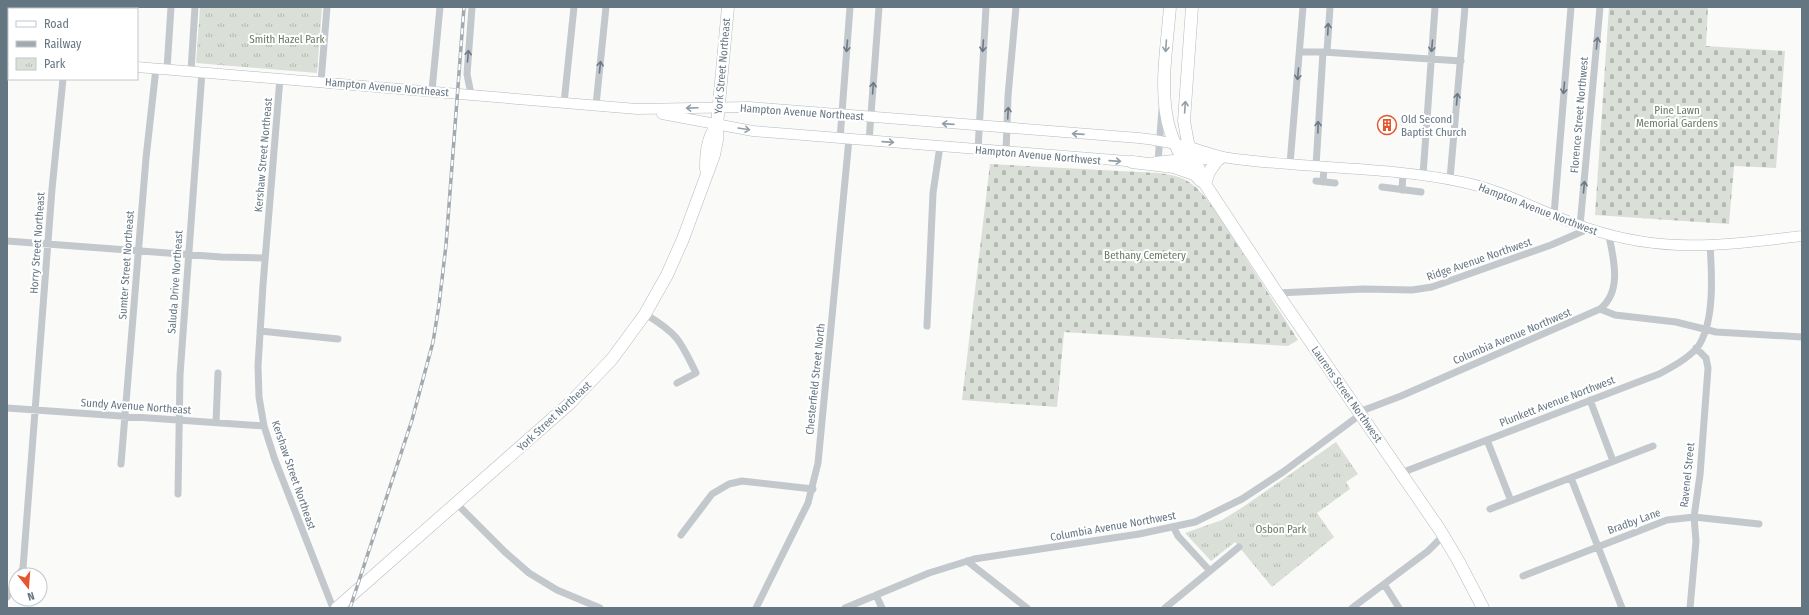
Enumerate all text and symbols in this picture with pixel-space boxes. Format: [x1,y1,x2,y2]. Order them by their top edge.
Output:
legend [8,8,138,80]
text: Road [44,17,69,31]
street label: York Street Northeast [712,17,733,115]
one-way arrow [1324,23,1332,36]
park label: Smith Hazel Park [249,33,326,46]
text: Railway [44,37,82,51]
one-way arrow [1593,37,1601,50]
one-way arrow [843,39,850,52]
one-way arrow [979,39,987,52]
one-way arrow [1163,39,1170,52]
one-way arrow [1429,39,1436,52]
one-way arrow [465,50,472,63]
street label: Florence Street Northwest [1568,56,1591,174]
text: Park [44,57,66,71]
one-way arrow [596,61,603,74]
one-way arrow [1295,67,1302,80]
street label: Hampton Avenue Northeast [325,76,450,99]
one-way arrow [1560,81,1568,94]
one-way arrow [869,82,876,95]
one-way arrow [1454,93,1461,106]
street label: Kershaw Street Northeast [252,97,275,213]
one-way arrow [1181,101,1188,114]
street label: Hampton Avenue Northeast [740,102,865,123]
park label: Pine Lawn Memorial Gardens [1636,104,1718,130]
one-way arrow [686,105,699,112]
one-way arrow [1004,107,1011,120]
place label: Old Second Baptist Church [1401,113,1467,139]
building icon: Old Second Baptist Church [1376,114,1398,136]
one-way arrow [942,121,955,128]
one-way arrow [1314,121,1322,134]
one-way arrow [737,125,750,133]
one-way arrow [1072,130,1085,137]
one-way arrow [881,139,894,146]
street label: Hampton Avenue Northwest [975,144,1102,168]
one-way arrow [1108,157,1121,164]
street label: Hampton Avenue Northwest [1477,181,1599,238]
one-way arrow [1581,181,1588,194]
street label: Horry Street Northeast [27,191,48,294]
street label: Sumter Street Northeast [116,210,137,320]
street label: Saluda Drive Northeast [165,229,186,334]
street label: Ridge Avenue Northwest [1425,235,1534,284]
park label: Bethany Cemetery [1104,249,1186,262]
street label: Columbia Avenue Northwest [1451,305,1574,367]
street label: Chesterfield Street North [803,323,828,435]
street label: Laurens Street Northwest [1309,344,1385,445]
street label: Plunkett Avenue Northwest [1498,373,1617,430]
street label: York Street Northeast [515,378,594,454]
street label: Sundy Avenue Northeast [80,396,192,417]
street label: Kershaw Street Northeast [269,419,318,532]
street label: Ravenel Street [1678,442,1697,508]
street label: Bradby Lane [1606,506,1662,537]
street label: Columbia Avenue Northwest [1049,509,1177,544]
park label: Osbon Park [1255,523,1307,536]
north arrow [8,567,48,607]
text: N [26,589,36,603]

